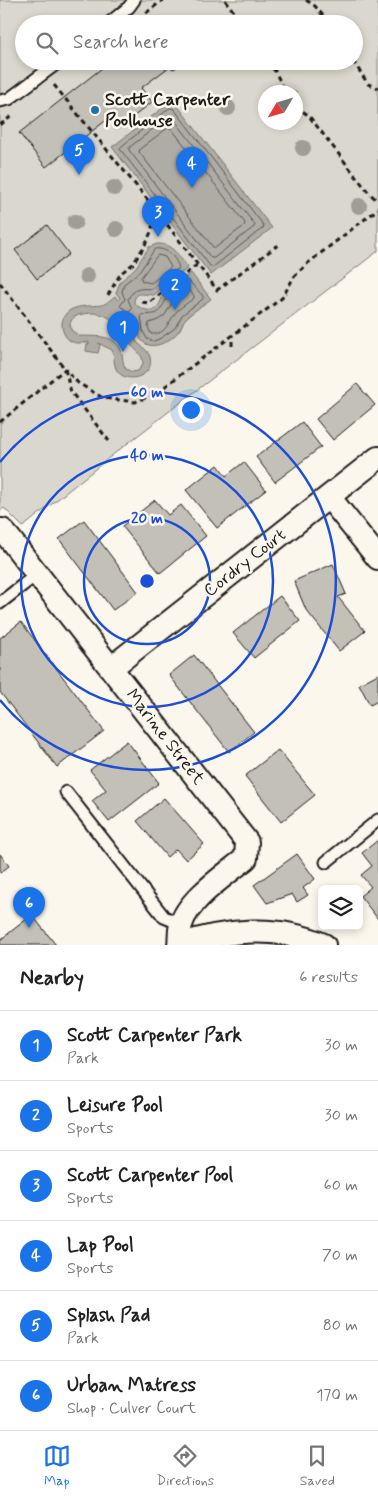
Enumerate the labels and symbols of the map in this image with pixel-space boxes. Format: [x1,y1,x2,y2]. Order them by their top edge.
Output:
north arrow [258,85,303,130]
place label: Scott Carpenter Poolhouse [105,88,231,133]
marker: Scott Carpenter Poolhouse [89,104,101,116]
pin: 5 [63,134,95,175]
pin: 4 [176,147,208,188]
pin: 3 [142,196,174,237]
pin: 2 [159,269,191,310]
pin: 1 [107,311,139,352]
text: 60 m [131,383,163,403]
your location [178,397,204,423]
text: 40 m [130,446,164,466]
text: 20 m [131,509,163,529]
street label: Cordry Court [199,523,291,603]
centre of rings [138,572,156,590]
street label: Marine Street [120,684,210,790]
pin: 6 [13,887,45,928]

